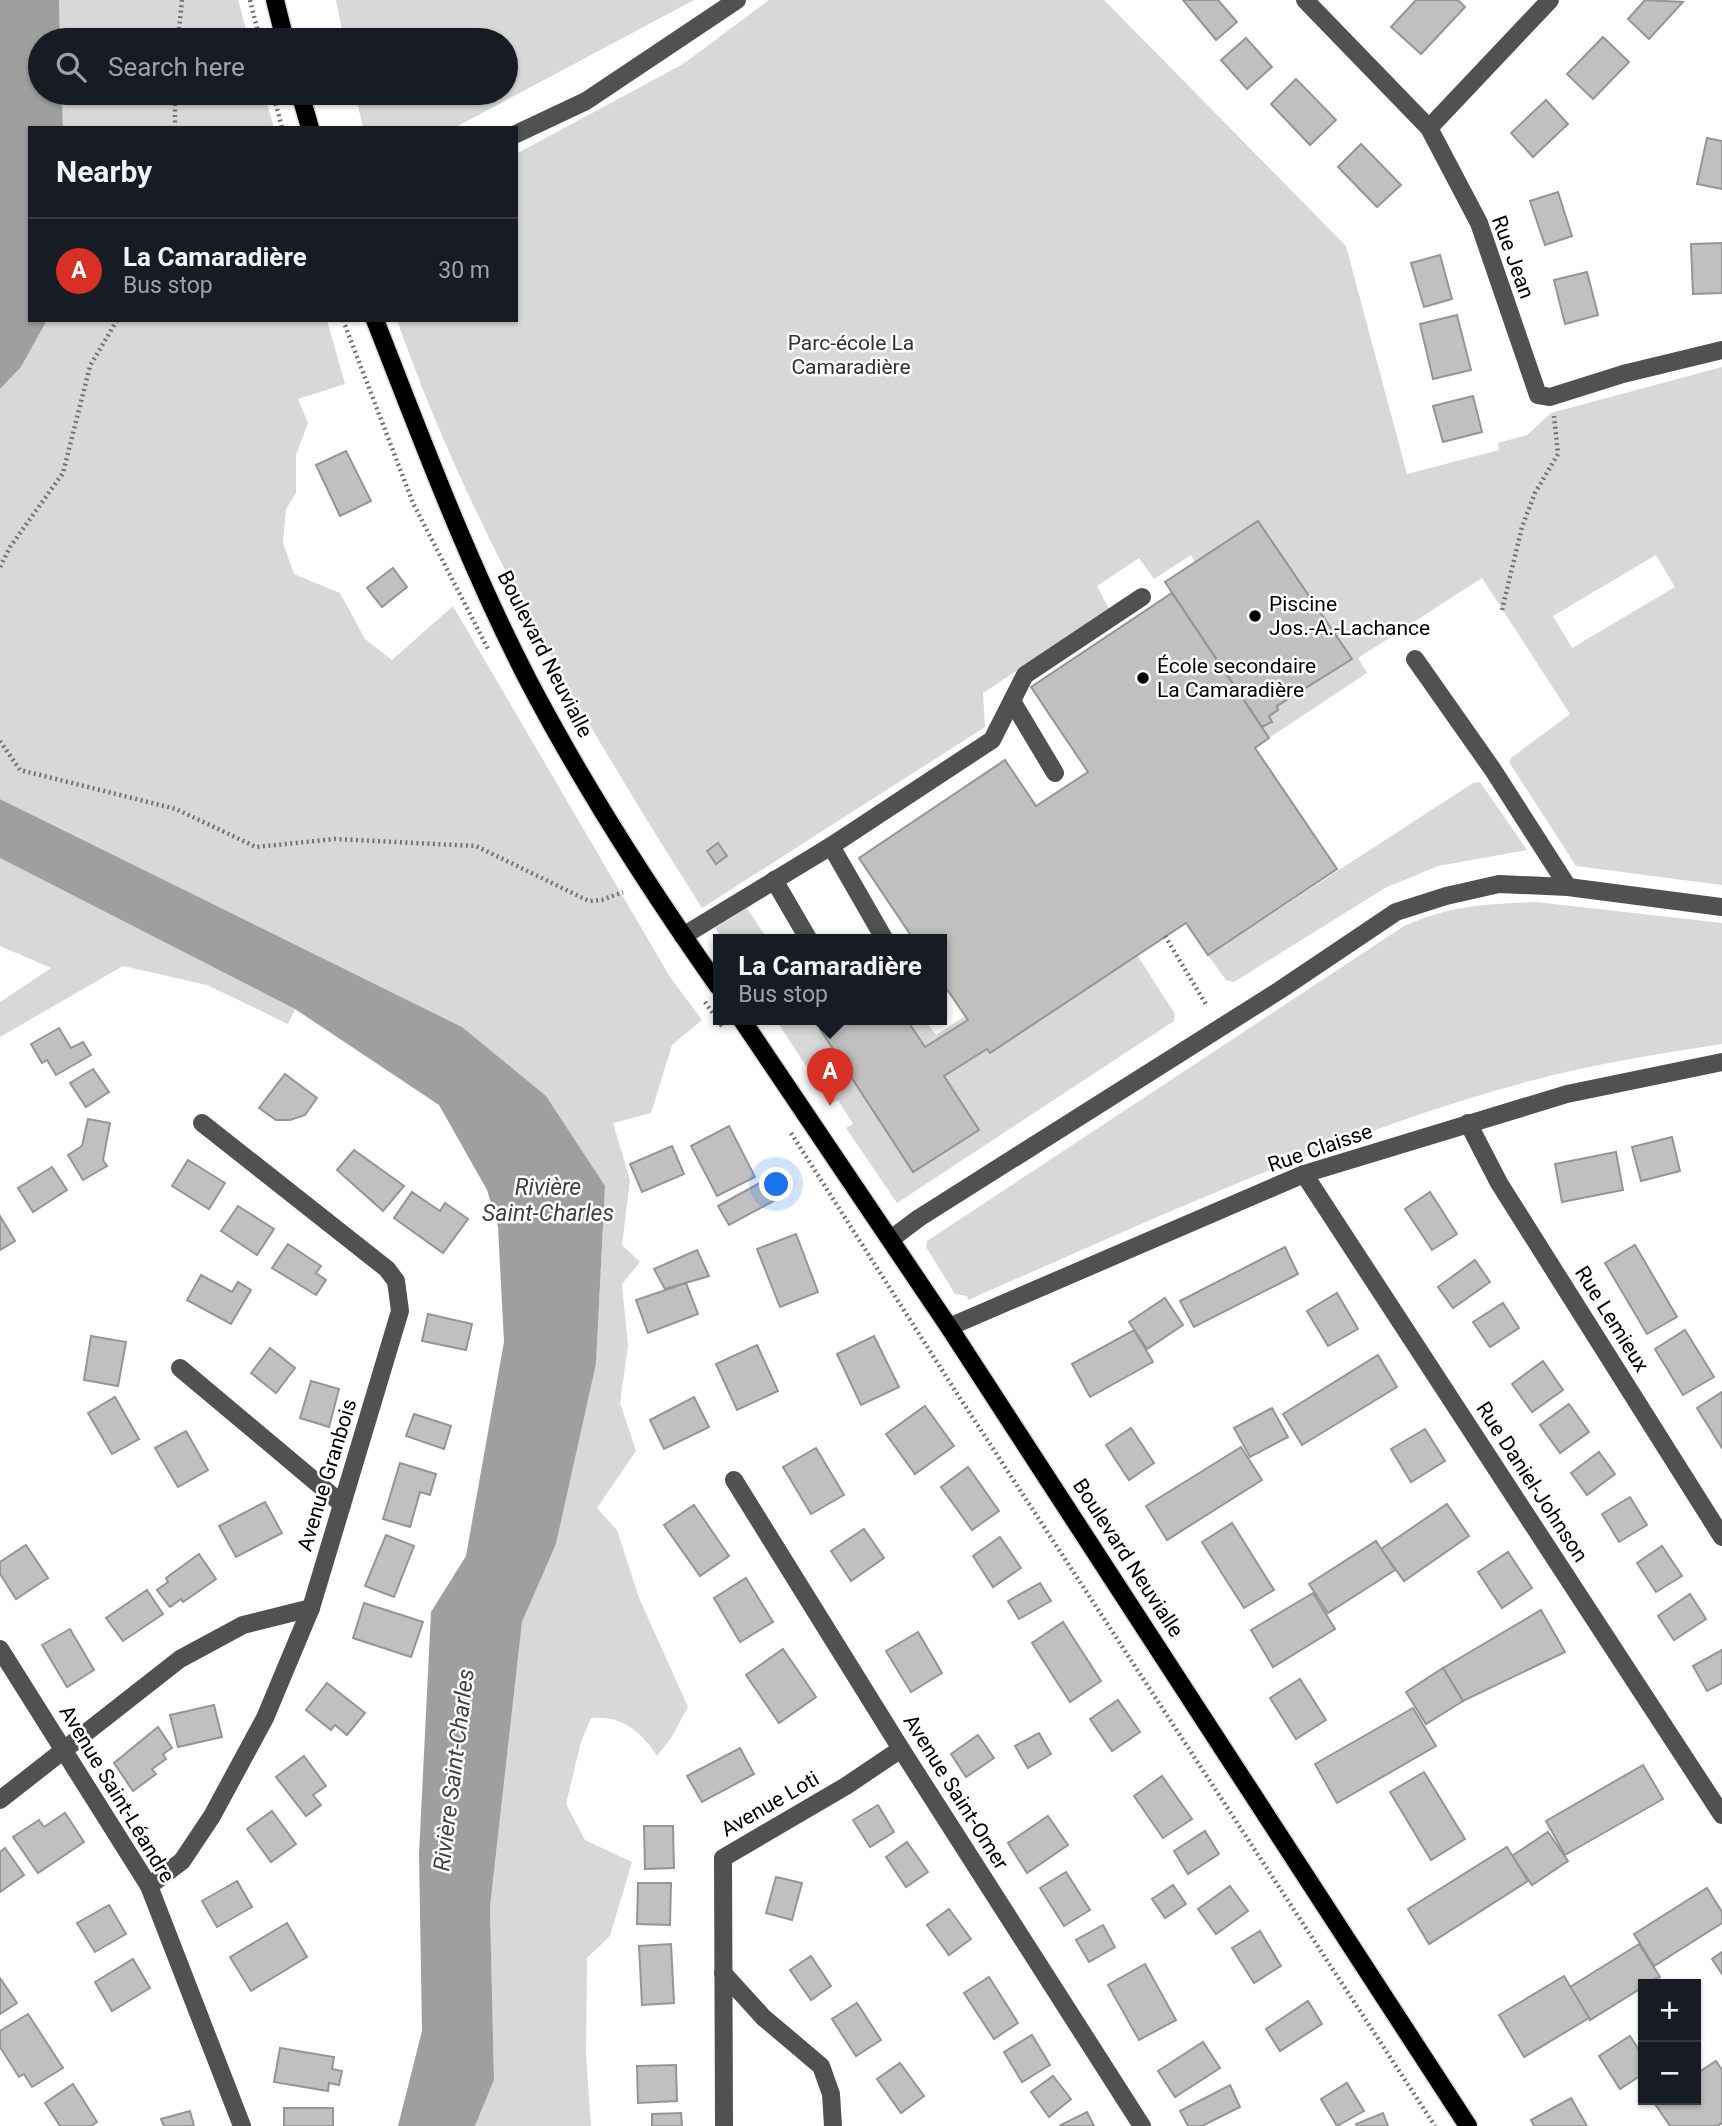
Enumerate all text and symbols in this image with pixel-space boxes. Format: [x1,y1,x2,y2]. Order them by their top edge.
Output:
search box [28,28,518,105]
icon: search [52,48,90,86]
text: Search here [108,52,245,82]
text: Nearby [56,154,152,189]
street label: Rue Jean [1487,212,1539,302]
text: La Camaradière [123,242,307,272]
text: A [71,257,87,284]
text: 30 m [438,257,490,284]
text: Bus stop [123,272,213,299]
park label: Parc-école La Camaradière [788,331,914,379]
street label: Boulevard Neuvialle [493,567,597,741]
place label: Piscine Jos.-A.-Lachance [1269,592,1430,640]
marker: Piscine Jos.-A.-Lachance [1247,608,1263,624]
place label: École secondaire La Camaradière [1157,654,1316,702]
marker: École secondaire La Camaradière [1135,670,1151,686]
popup [713,934,947,1025]
text: La Camaradière [738,951,922,981]
text: Bus stop [738,981,828,1008]
pin: A [807,1048,853,1106]
street label: Rue Claisse [1265,1119,1375,1177]
your location [759,1167,793,1201]
water label: Rivière Saint-Charles [482,1174,614,1227]
street label: Rue Lemieux [1570,1262,1654,1376]
street label: Avenue Granbois [292,1396,362,1554]
street label: Rue Daniel-Johnson [1471,1397,1593,1567]
street label: Boulevard Neuvialle [1068,1474,1188,1642]
water label: Rivière Saint-Charles [428,1667,480,1873]
street label: Avenue Saint-Léandre [55,1701,179,1887]
street label: Avenue Saint-Omer [899,1710,1013,1874]
street label: Avenue Loti [717,1766,823,1842]
map controls [1638,1979,1701,2105]
button: + [1638,1979,1701,2042]
button: − [1638,2042,1701,2105]

